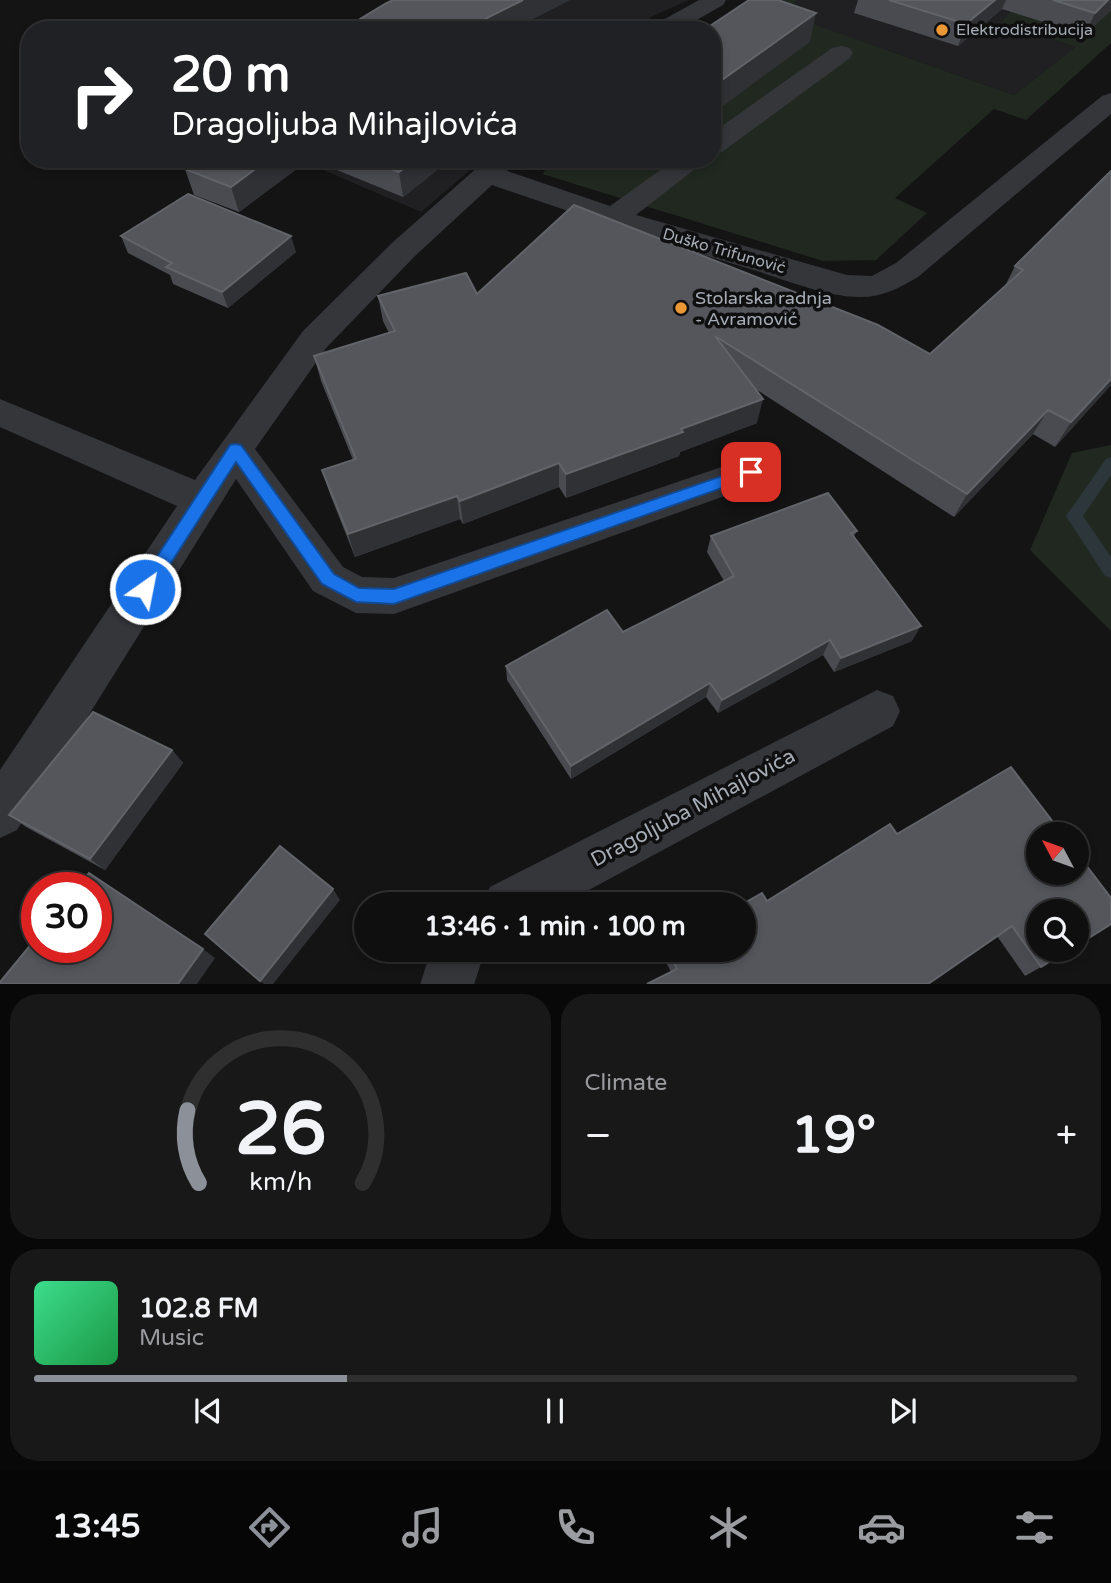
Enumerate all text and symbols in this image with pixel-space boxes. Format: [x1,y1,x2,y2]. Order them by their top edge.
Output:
place label: Elektrodistribucija [956,20,1093,40]
marker: Elektrodistribucija [934,22,950,38]
text: 20 m [171,46,290,105]
icon: right [56,49,147,140]
text: Dragoljuba Mihajlovića [171,106,518,144]
street label: Duško Trifunović [660,224,788,278]
place label: Stolarska radnja - Avramović [695,287,832,330]
marker: Stolarska radnja - Avramović [673,300,689,316]
pin [721,442,781,502]
icon: arrive [732,453,770,491]
position arrow [108,552,182,626]
street label: Dragoljuba Mihajlovića [587,744,799,872]
north arrow [1026,822,1088,886]
map controls [1026,822,1089,962]
speed limit sign: 30 [21,872,112,963]
button: search [1026,899,1089,962]
text: 13:46 · 1 min · 100 m [424,911,686,942]
text: Climate [585,1069,667,1097]
text: 26 [235,1086,326,1174]
text: 19° [791,1104,876,1167]
text: − [585,1113,612,1159]
text: + [1056,1113,1077,1159]
text: km/h [249,1166,312,1196]
text: 102.8 FM [139,1293,259,1324]
text: Music [139,1324,204,1352]
icon: previous [189,1392,227,1430]
icon: pause [536,1392,574,1430]
icon: next [884,1392,922,1430]
icon: directions [245,1503,294,1552]
icon: music [398,1503,447,1552]
icon: phone [551,1503,600,1552]
icon: climate [704,1503,753,1552]
icon: car [857,1503,906,1552]
icon: filters [1010,1503,1059,1552]
text: 13:45 [52,1508,141,1546]

